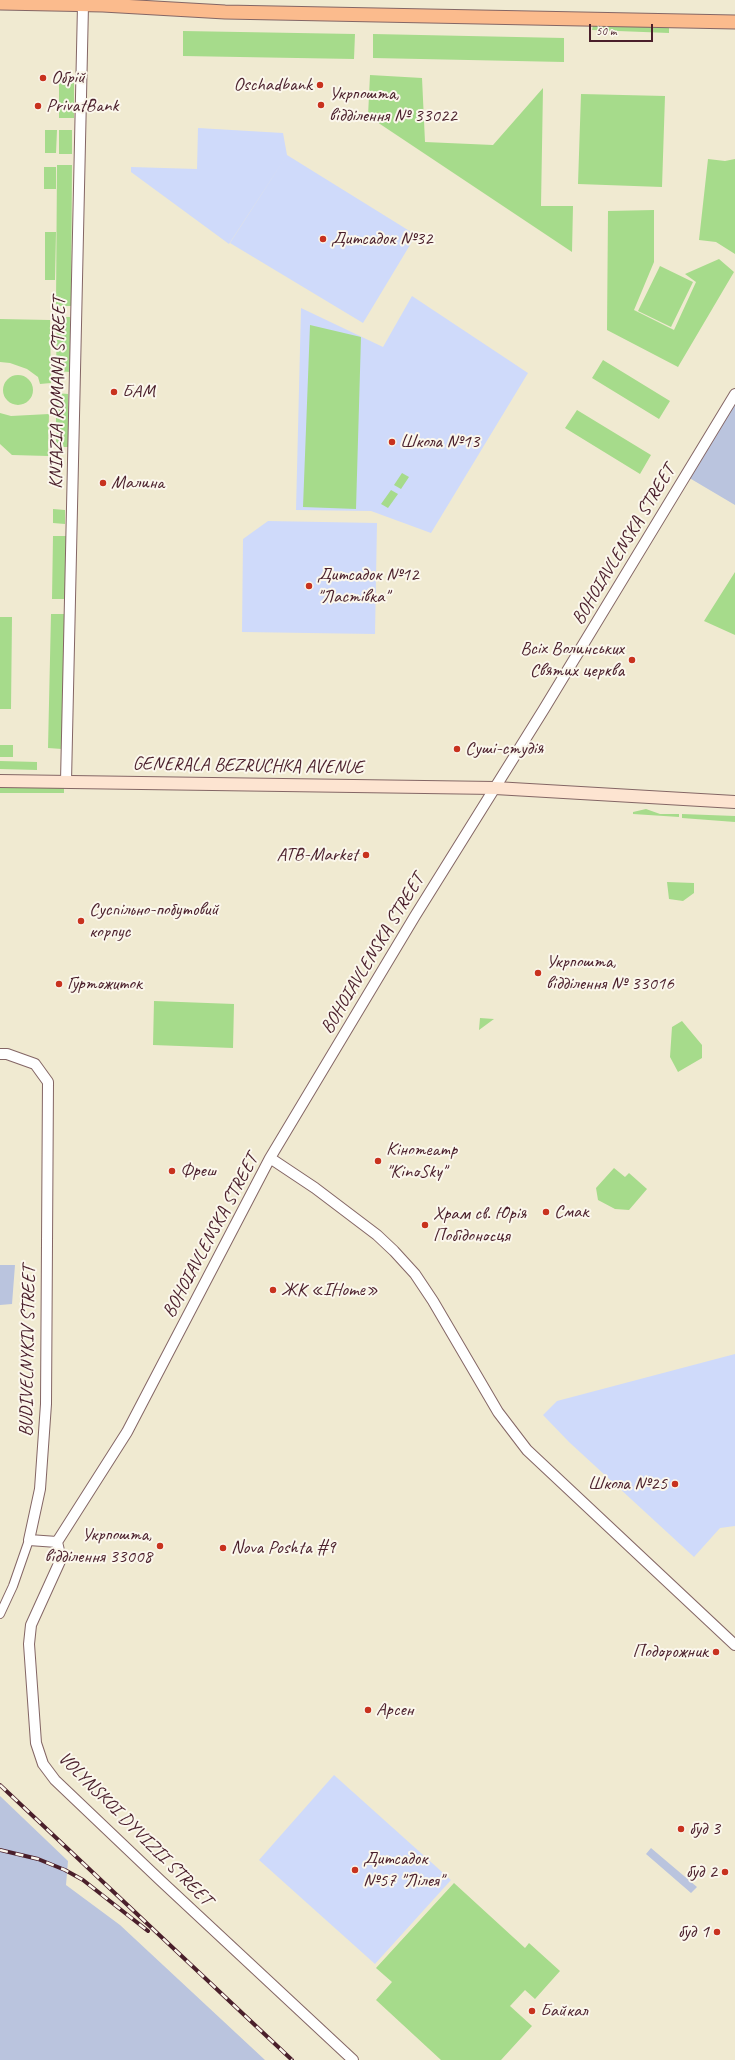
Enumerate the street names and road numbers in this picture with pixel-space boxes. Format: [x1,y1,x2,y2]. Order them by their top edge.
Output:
street label: KNIAZIA ROMANA STREET [45,297,71,489]
street label: BOHOIAVLENSKA STREET [567,461,681,629]
street label: GENERALA BEZRUCHKA AVENUE [132,753,364,779]
street label: BOHOIAVLENSKA STREET [316,870,430,1038]
street label: BOHOIAVLENSKA STREET [158,1150,264,1322]
street label: BUDIVELNYKIV STREET [15,1265,41,1437]
street label: VOLYNSKOI DYVIZII STREET [53,1747,217,1911]

